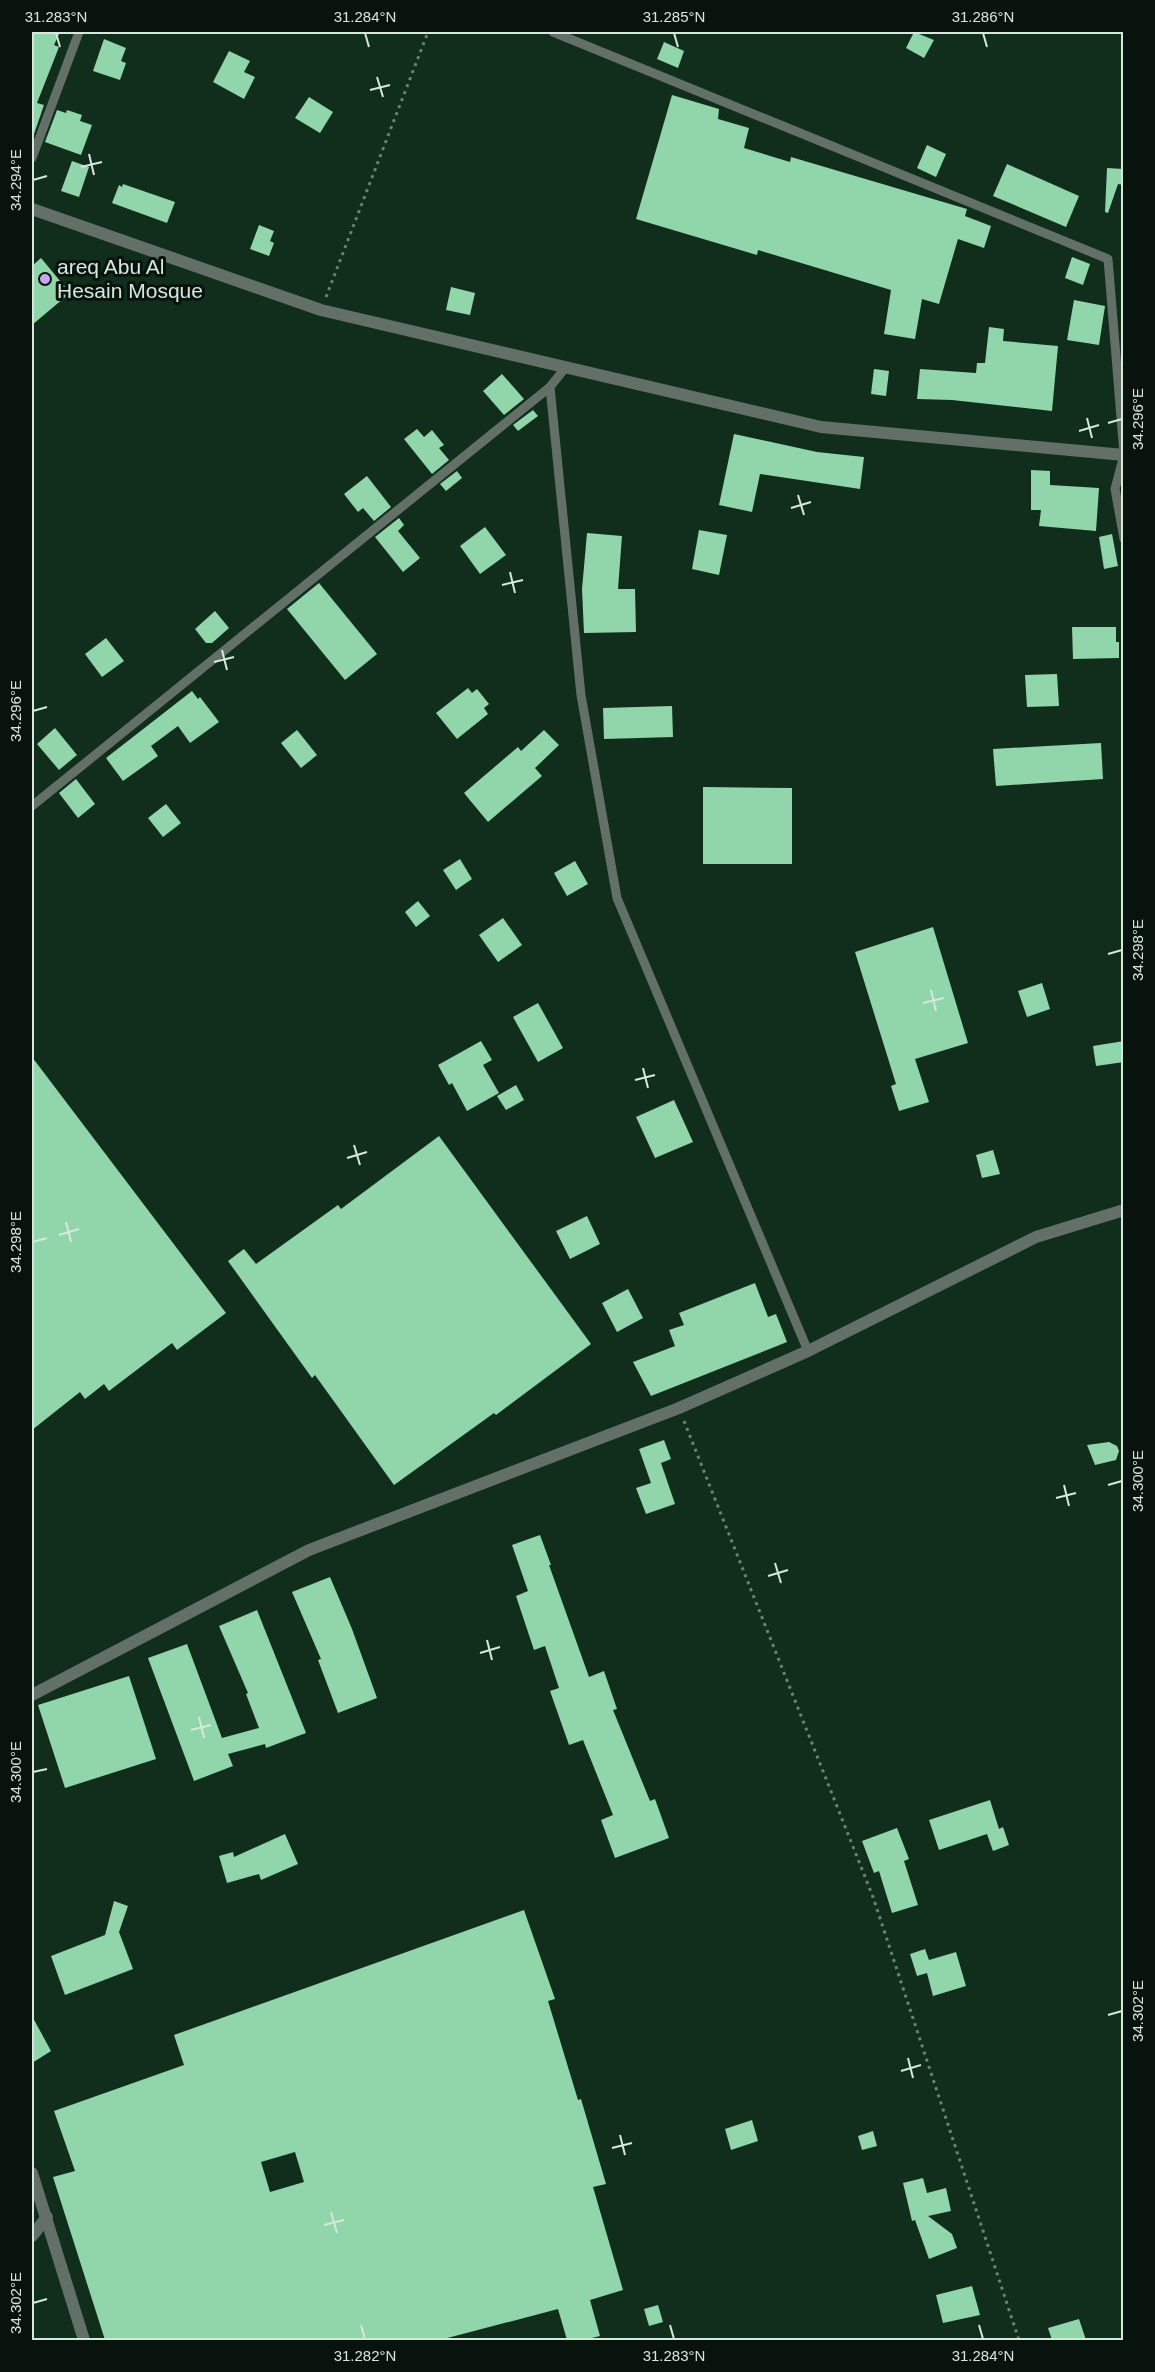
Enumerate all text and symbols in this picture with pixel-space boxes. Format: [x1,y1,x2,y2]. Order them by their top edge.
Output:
text: 31.283°N [25,8,87,25]
text: 31.284°N [334,8,396,25]
text: 31.285°N [643,8,705,25]
text: 31.286°N [952,8,1014,25]
text: 34.294°E [7,149,24,211]
place label: areq Abu Al Hesain Mosque [57,255,203,302]
marker: areq Abu Al Hesain Mosque [38,272,52,286]
text: 34.296°E [1129,388,1146,450]
text: 34.296°E [7,680,24,742]
text: 34.298°E [1129,919,1146,981]
text: 34.298°E [7,1211,24,1273]
text: 34.300°E [1129,1450,1146,1512]
text: 34.300°E [7,1741,24,1803]
text: 34.302°E [1129,1980,1146,2042]
text: 34.302°E [7,2272,24,2334]
text: 31.282°N [334,2347,396,2364]
text: 31.283°N [643,2347,705,2364]
text: 31.284°N [952,2347,1014,2364]

